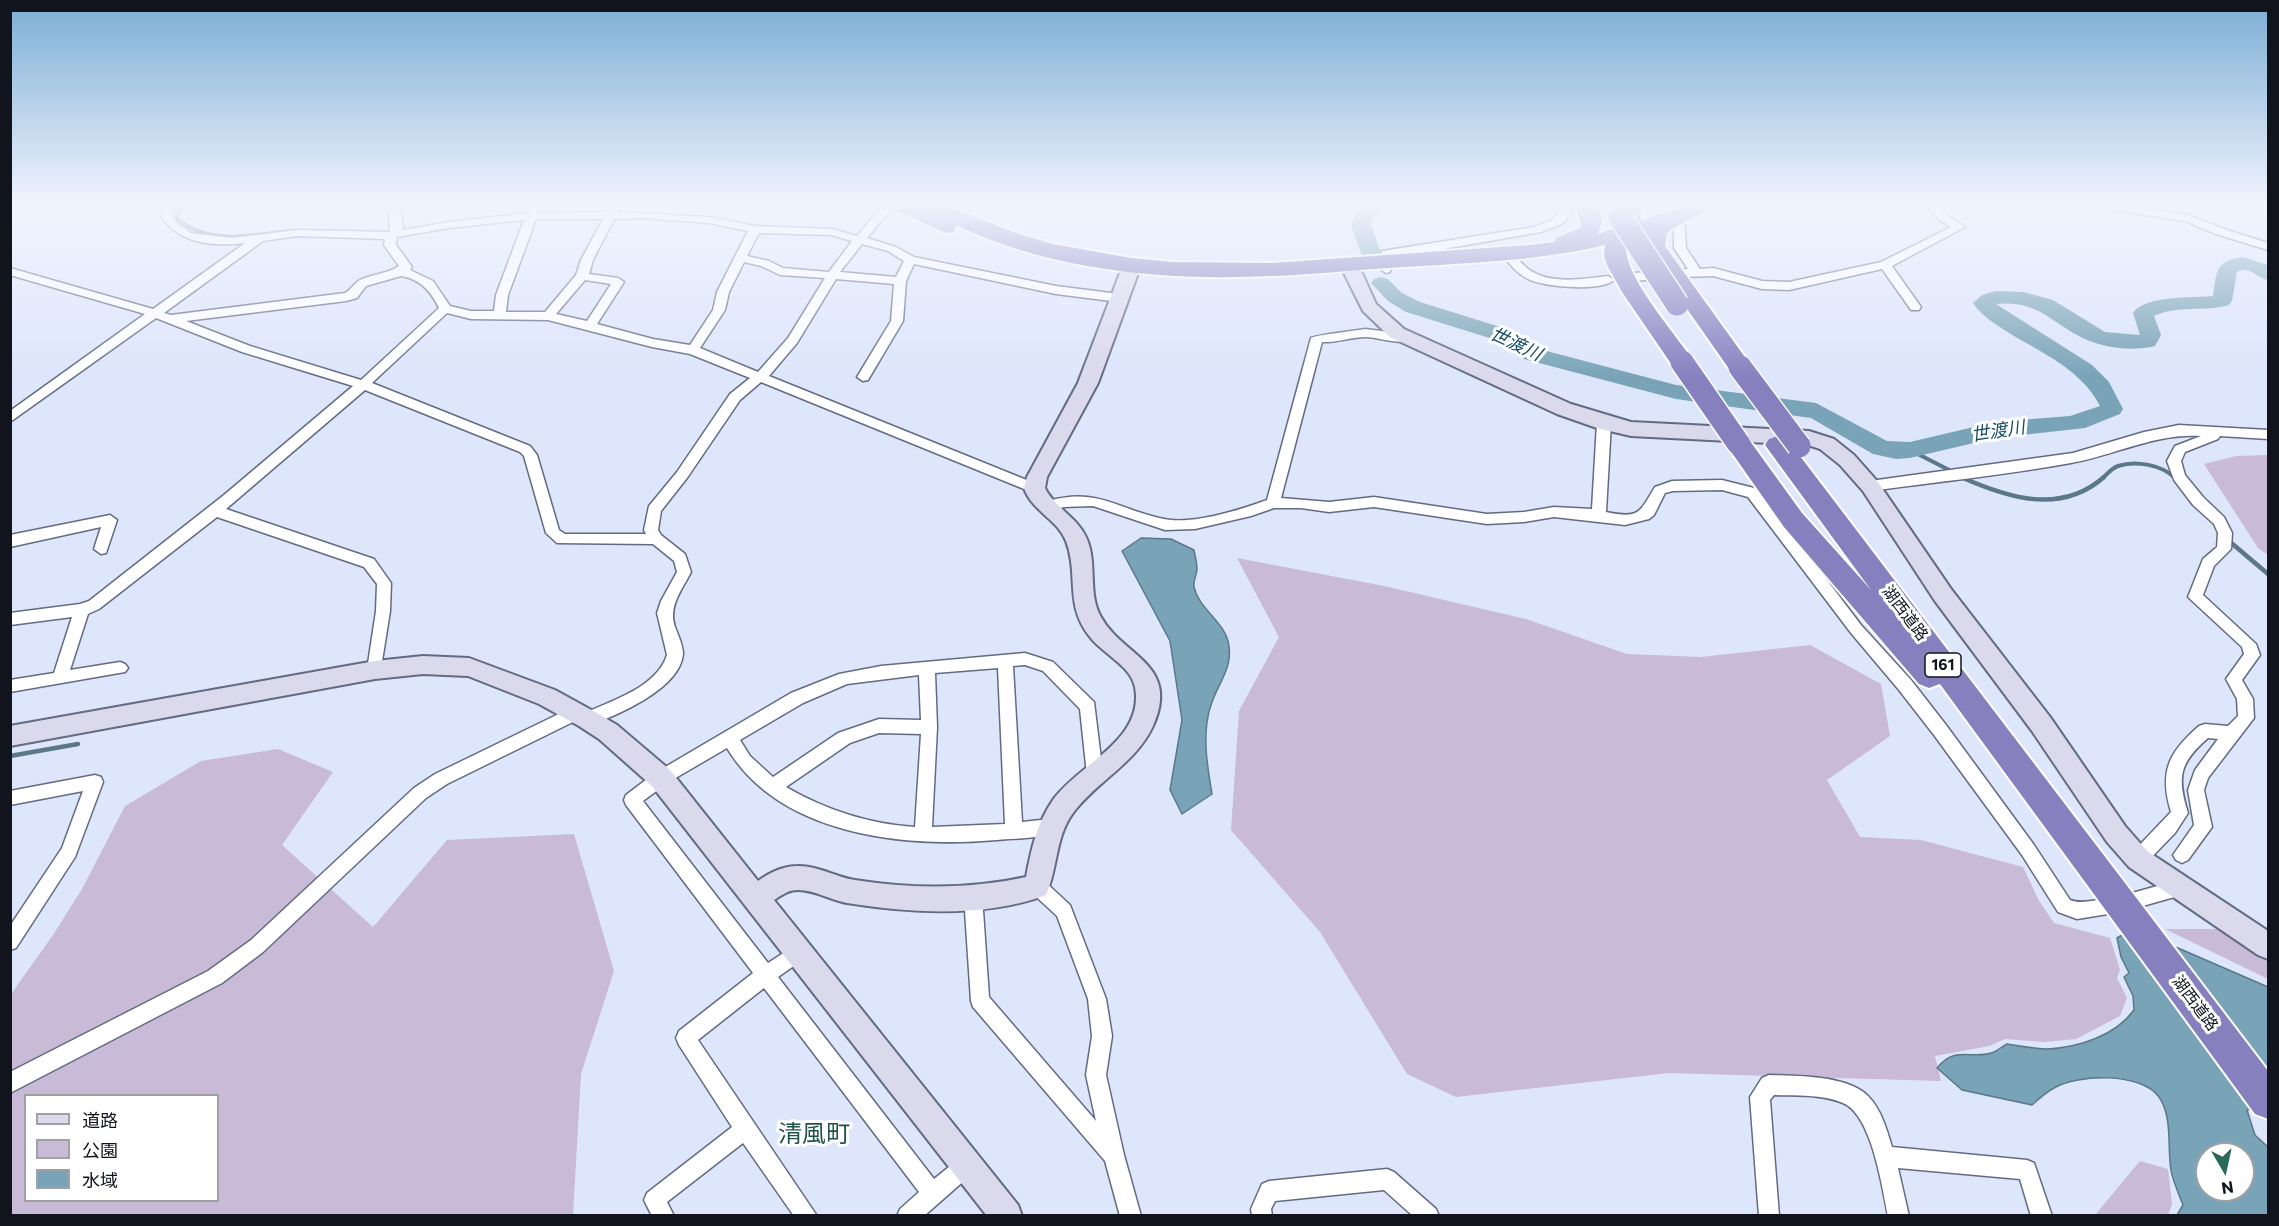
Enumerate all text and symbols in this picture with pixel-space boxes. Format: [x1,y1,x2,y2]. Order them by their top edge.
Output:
water label: 世渡川 [1487,323,1545,365]
water label: 世渡川 [1970,416,2026,446]
street label: 湖西道路 [1878,582,1932,644]
road number: 161 [1925,653,1961,677]
street label: 湖西道路 [2168,972,2222,1034]
legend [24,1094,219,1202]
text: 道路 [82,1109,118,1131]
district label: 清風町 [778,1120,850,1148]
text: 公園 [82,1139,118,1161]
north arrow [2195,1142,2255,1202]
text: 水域 [82,1169,118,1191]
text: N [2220,1178,2235,1199]

